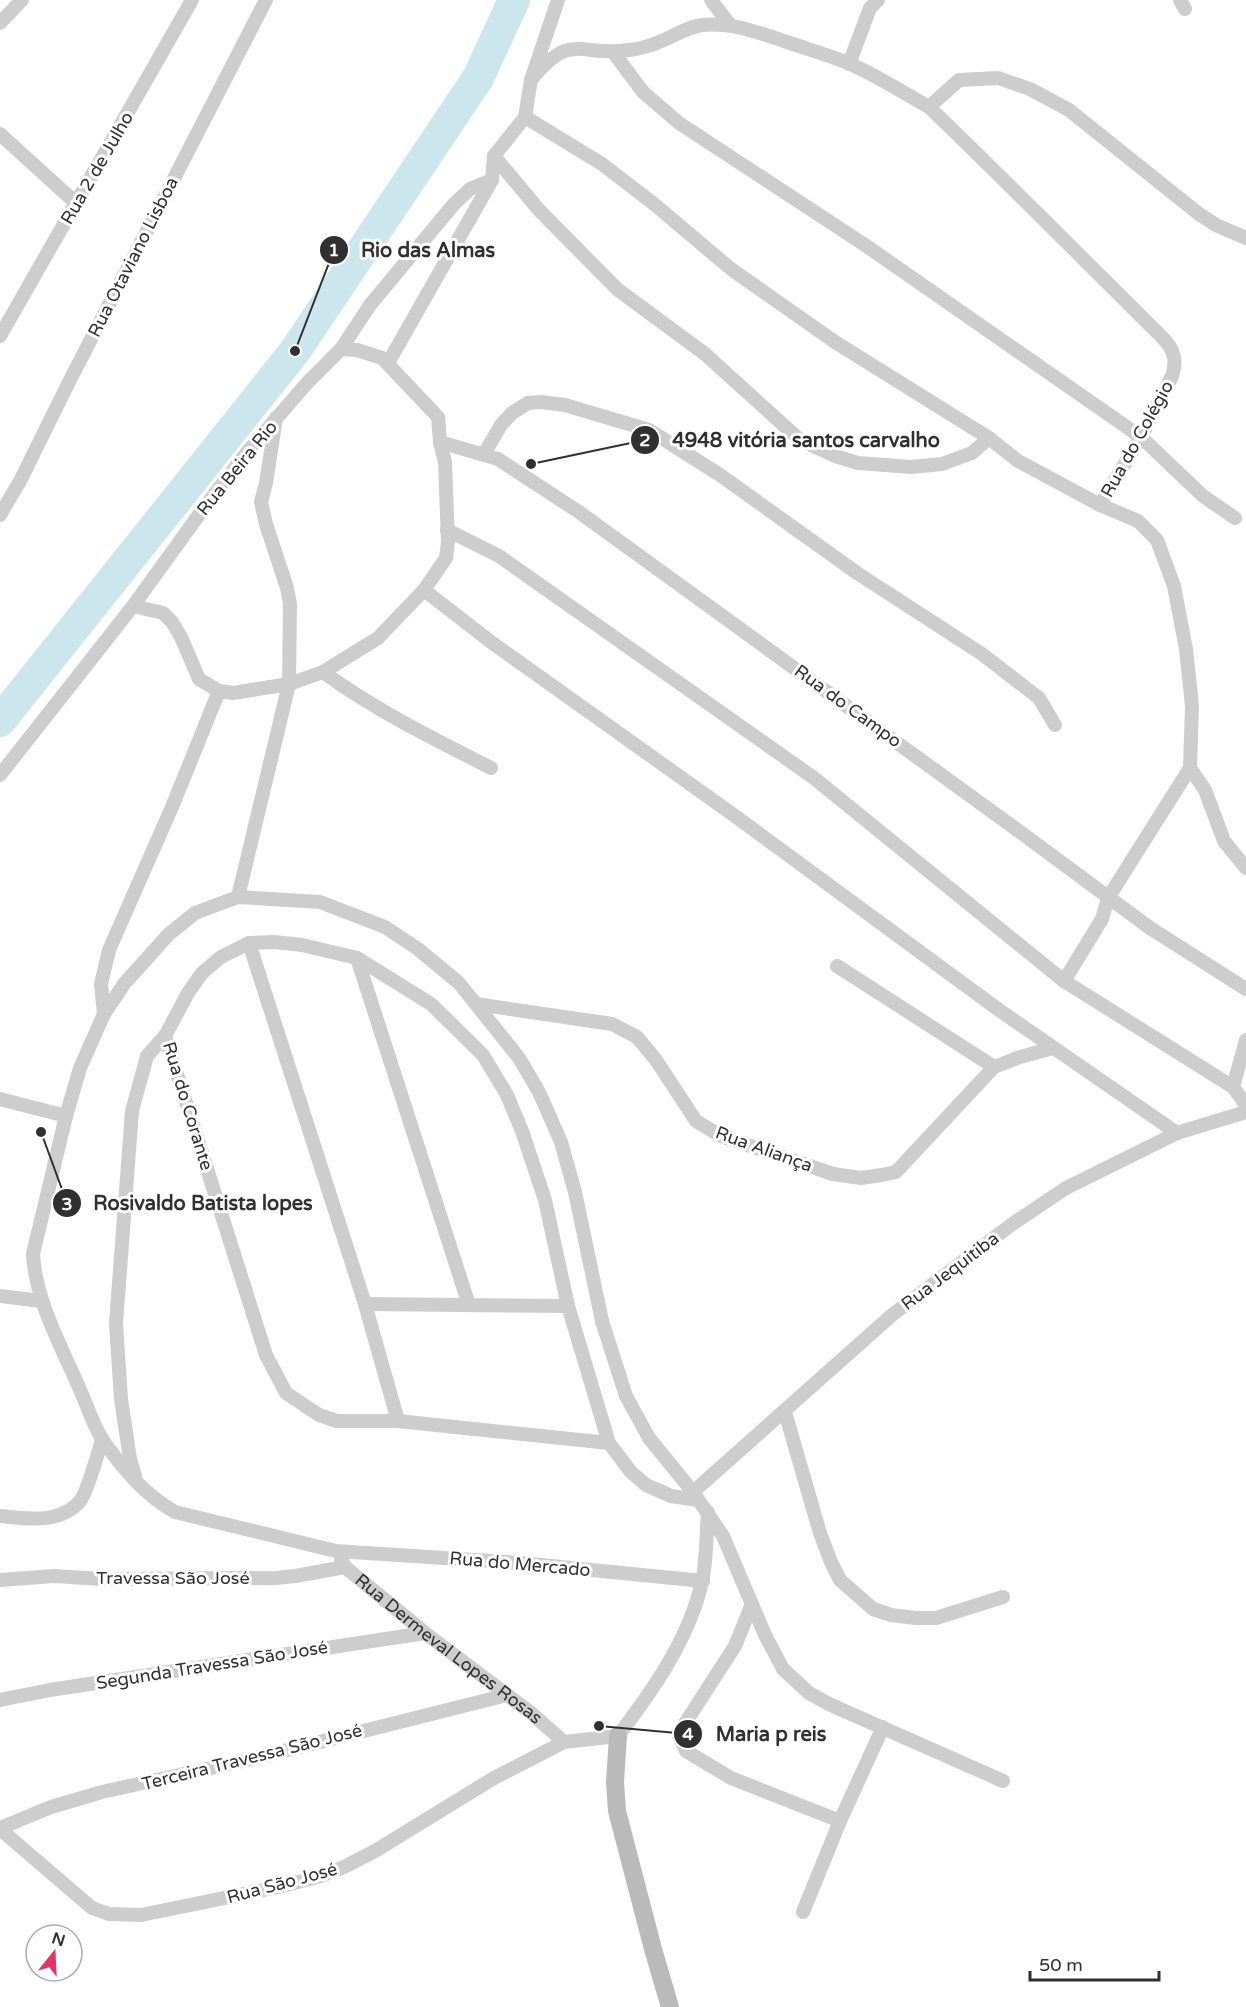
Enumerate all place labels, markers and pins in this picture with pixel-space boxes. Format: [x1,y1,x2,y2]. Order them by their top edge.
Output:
callout: Rio das Almas [319,231,507,269]
callout: 4948 vitória santos carvalho [630,421,951,459]
callout: Rosivaldo Batista lopes [52,1184,325,1222]
callout: Maria p reis [673,1715,838,1753]

